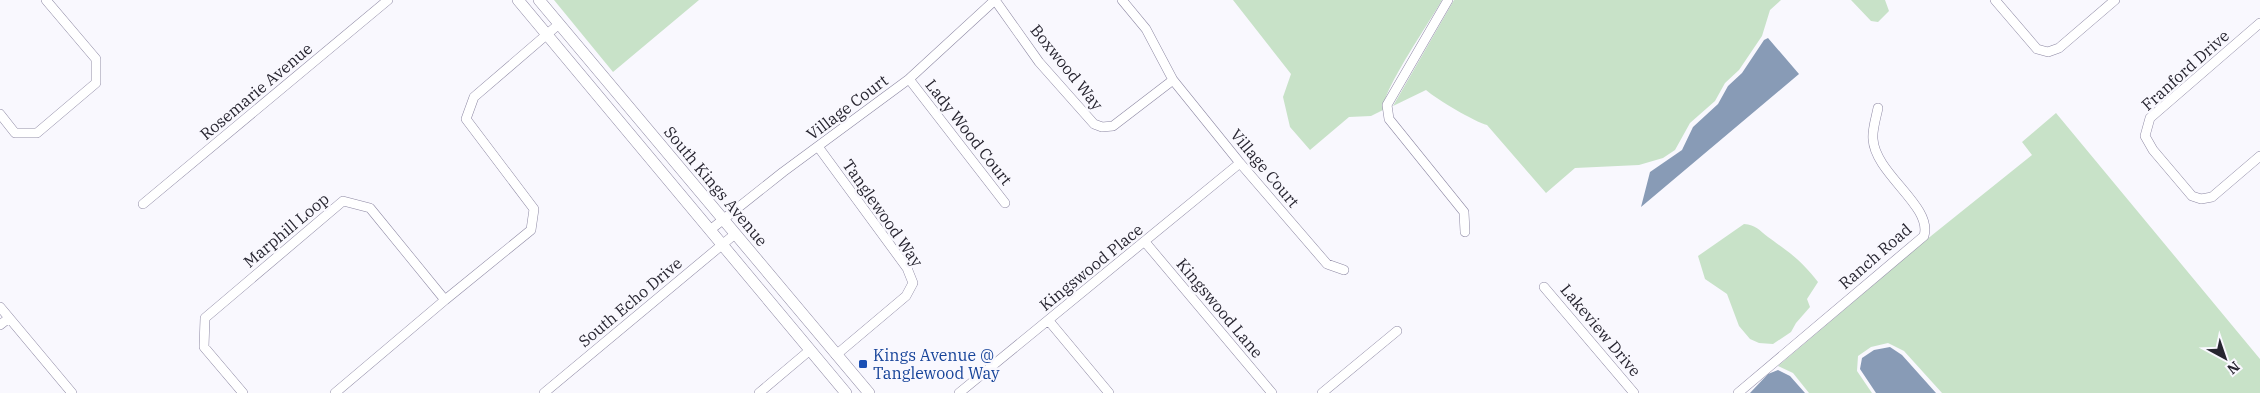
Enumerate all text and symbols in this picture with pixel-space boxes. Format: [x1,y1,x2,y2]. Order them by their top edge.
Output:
street label: Boxwood Way [1026,20,1108,114]
street label: Franford Drive [2137,25,2233,115]
street label: Rosemarie Avenue [196,38,316,144]
street label: Village Court [802,70,892,144]
street label: Lady Wood Court [921,75,1017,189]
street label: South Kings Avenue [660,122,772,250]
street label: Village Court [1226,125,1304,212]
street label: Tanglewood Way [838,155,928,271]
street label: Marphill Loop [239,188,333,272]
street label: Kingswood Place [1035,219,1147,315]
street label: Ranch Road [1835,219,1916,293]
street label: South Echo Drive [574,253,686,351]
street label: Kingswood Lane [1172,254,1268,362]
street label: Lakeview Drive [1557,280,1645,380]
north arrow [2200,333,2250,383]
place label: Kings Avenue @ Tanglewood Way [873,345,1000,383]
marker: Kings Avenue @ Tanglewood Way [857,358,869,370]
text: N [2223,358,2243,378]

